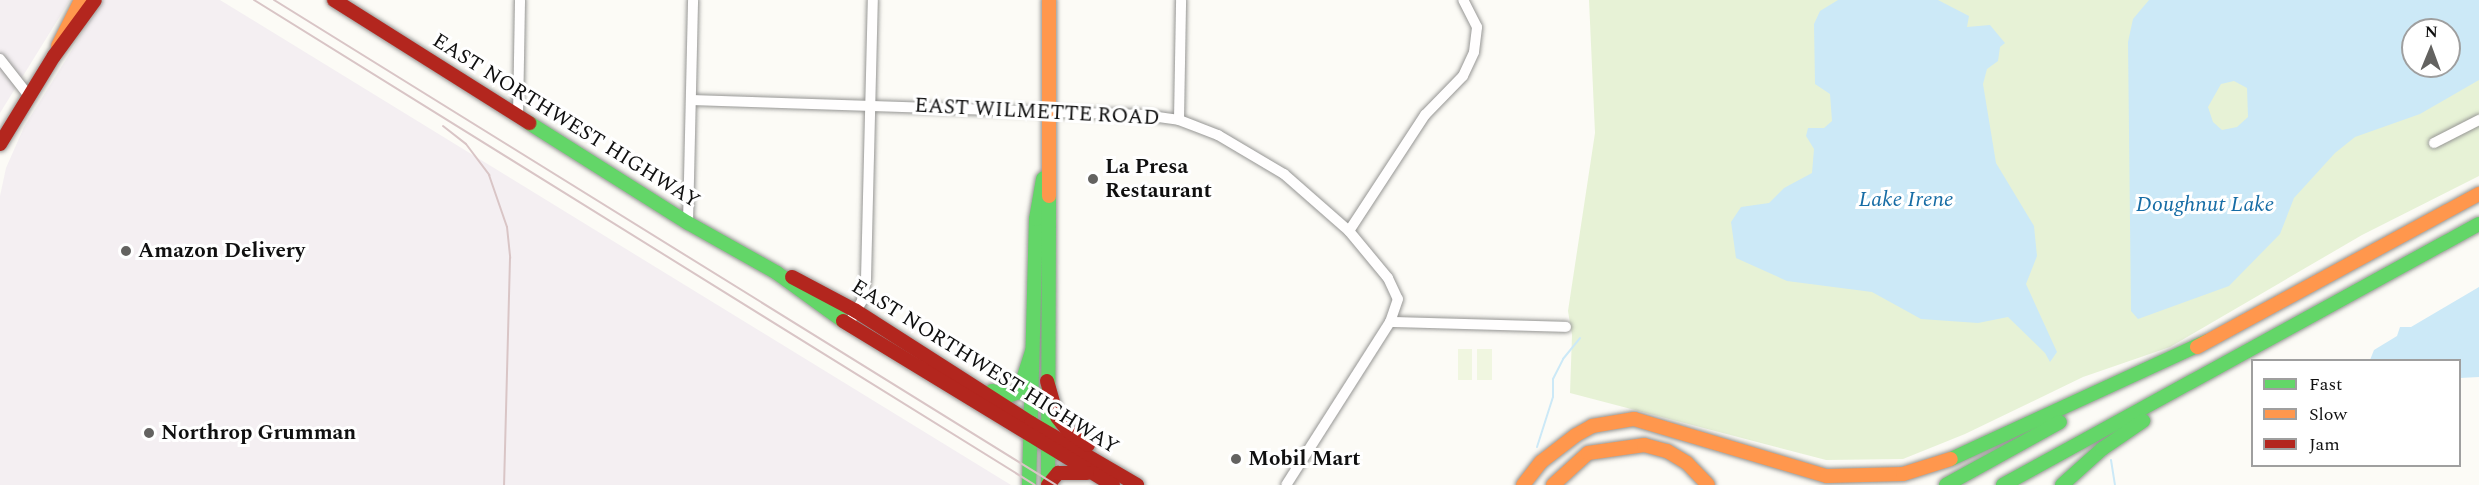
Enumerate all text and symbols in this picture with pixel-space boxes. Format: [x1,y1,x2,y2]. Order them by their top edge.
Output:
north arrow [2401,18,2461,78]
text: N [2425,20,2438,44]
street label: EAST NORTHWEST HIGHWAY [428,28,704,214]
street label: EAST WILMETTE ROAD [914,93,1160,131]
place label: La Presa Restaurant [1105,154,1212,204]
marker: La Presa Restaurant [1086,172,1100,186]
water label: Lake Irene [1858,187,1954,213]
water label: Doughnut Lake [2136,192,2274,218]
place label: Amazon Delivery [138,238,305,264]
marker: Amazon Delivery [119,244,133,258]
street label: EAST NORTHWEST HIGHWAY [847,274,1123,460]
legend [2251,359,2461,467]
text: Fast [2309,371,2342,398]
text: Slow [2309,401,2347,428]
place label: Northrop Grumman [161,420,356,446]
marker: Northrop Grumman [142,426,156,440]
text: Jam [2309,431,2340,458]
place label: Mobil Mart [1248,446,1360,472]
marker: Mobil Mart [1229,452,1243,466]

